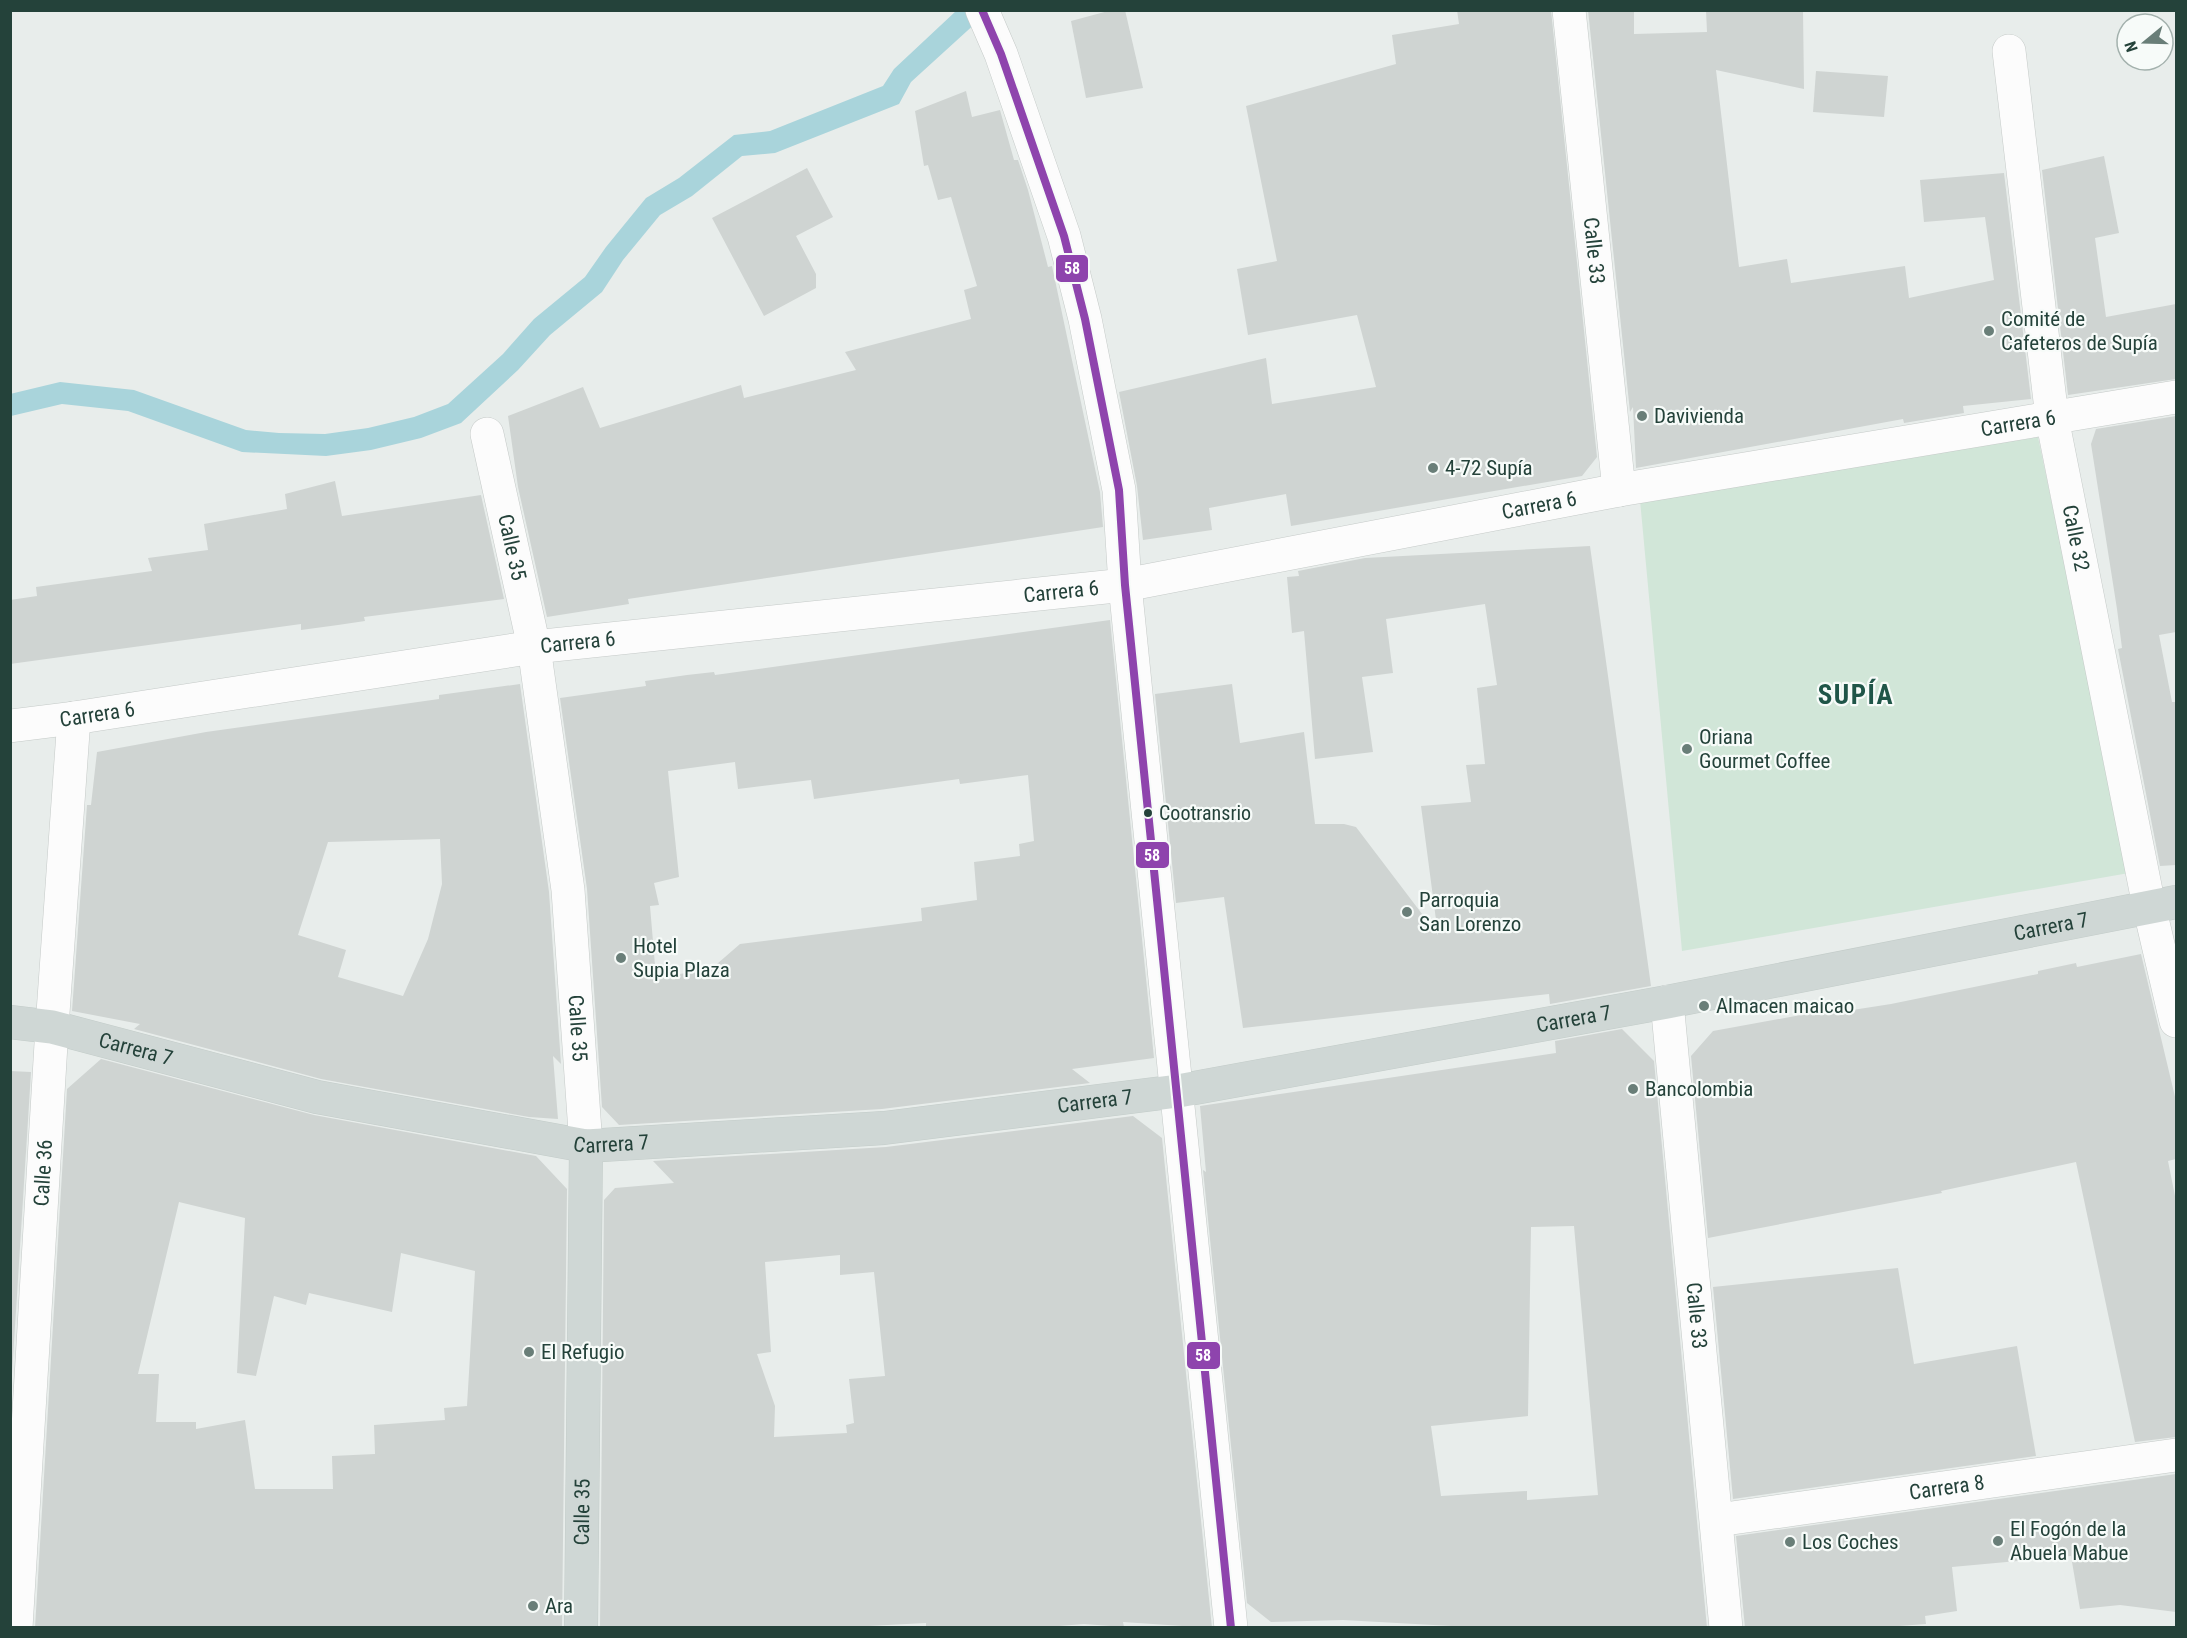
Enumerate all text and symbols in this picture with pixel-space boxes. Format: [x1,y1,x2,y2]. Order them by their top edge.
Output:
north arrow [2115,12,2175,72]
text: N [2121,39,2142,54]
street label: Calle 33 [1579,216,1609,285]
line badge: 58 [1055,254,1089,283]
text: 58 [1064,259,1080,278]
place label: Comité de Cafeteros de Supía [2001,307,2158,355]
marker: Comité de Cafeteros de Supía [1982,324,1996,338]
place label: Davivienda [1654,404,1744,428]
street label: Carrera 6 [1979,405,2058,441]
marker: Davivienda [1635,409,1649,423]
place label: 4-72 Supía [1445,456,1533,480]
marker: 4-72 Supía [1426,461,1440,475]
street label: Carrera 6 [1500,486,1579,524]
street label: Calle 32 [2058,503,2094,573]
street label: Calle 35 [493,512,531,583]
street label: Carrera 6 [1022,576,1100,608]
street label: Carrera 6 [539,627,617,658]
district label: SUPÍA [1818,678,1894,711]
street label: Carrera 6 [58,697,136,732]
place label: Oriana Gourmet Coffee [1699,725,1831,773]
marker: Oriana Gourmet Coffee [1680,742,1694,756]
place label: Cootransrio [1159,801,1251,825]
marker: Cootransrio [1142,807,1154,819]
line badge: 58 [1135,841,1170,869]
text: 58 [1144,846,1160,865]
place label: Parroquia San Lorenzo [1419,888,1521,936]
marker: Parroquia San Lorenzo [1400,905,1414,919]
street label: Carrera 7 [2011,907,2090,946]
place label: Hotel Supia Plaza [633,934,730,982]
marker: Hotel Supia Plaza [614,951,628,965]
street label: Calle 35 [563,994,592,1062]
place label: Almacen maicao [1716,994,1854,1018]
marker: Almacen maicao [1697,999,1711,1013]
street label: Carrera 7 [1534,1000,1613,1038]
street label: Carrera 7 [96,1028,175,1070]
place label: Bancolombia [1645,1077,1753,1101]
marker: Bancolombia [1626,1082,1640,1096]
street label: Carrera 7 [1056,1085,1134,1118]
street label: Carrera 7 [571,1130,650,1158]
street label: Calle 36 [29,1139,57,1207]
street label: Calle 33 [1681,1281,1712,1350]
place label: El Refugio [541,1340,625,1364]
line badge: 58 [1186,1341,1221,1370]
marker: El Refugio [522,1345,536,1359]
text: 58 [1195,1346,1211,1365]
street label: Carrera 8 [1908,1470,1986,1505]
street label: Calle 35 [570,1478,595,1546]
place label: El Fogón de la Abuela Mabue [2010,1517,2129,1565]
place label: Los Coches [1802,1530,1899,1554]
marker: El Fogón de la Abuela Mabue [1991,1534,2005,1548]
marker: Los Coches [1783,1535,1797,1549]
place label: Ara [545,1594,573,1618]
marker: Ara [526,1599,540,1613]

